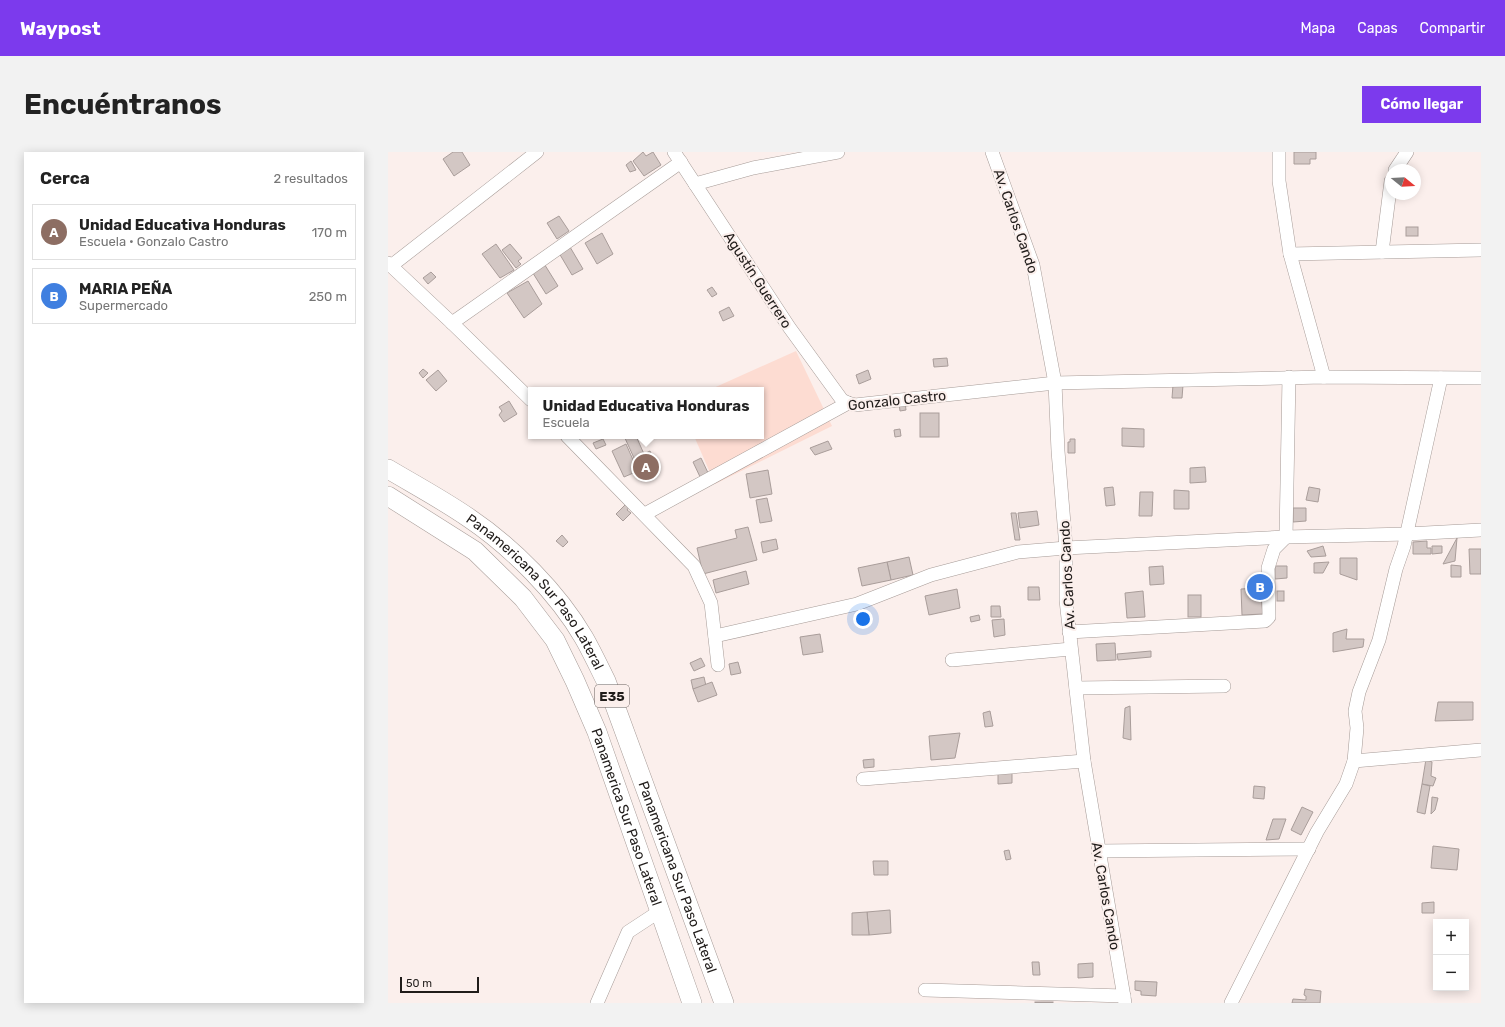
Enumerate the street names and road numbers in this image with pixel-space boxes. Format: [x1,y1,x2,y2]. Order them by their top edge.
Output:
street label: Av. Carlos Cando [990,167,1041,276]
street label: Agustín Guerrero [720,229,795,332]
street label: Gonzalo Castro [847,387,947,414]
street label: Panamericana Sur Paso Lateral [463,511,607,673]
street label: Av. Carlos Cando [1056,520,1079,630]
road number: E35 [595,685,629,707]
street label: Panamerica Sur Paso Lateral [587,726,665,908]
street label: Panamericana Sur Paso Lateral [634,779,720,975]
street label: Av. Carlos Cando [1088,841,1123,951]

